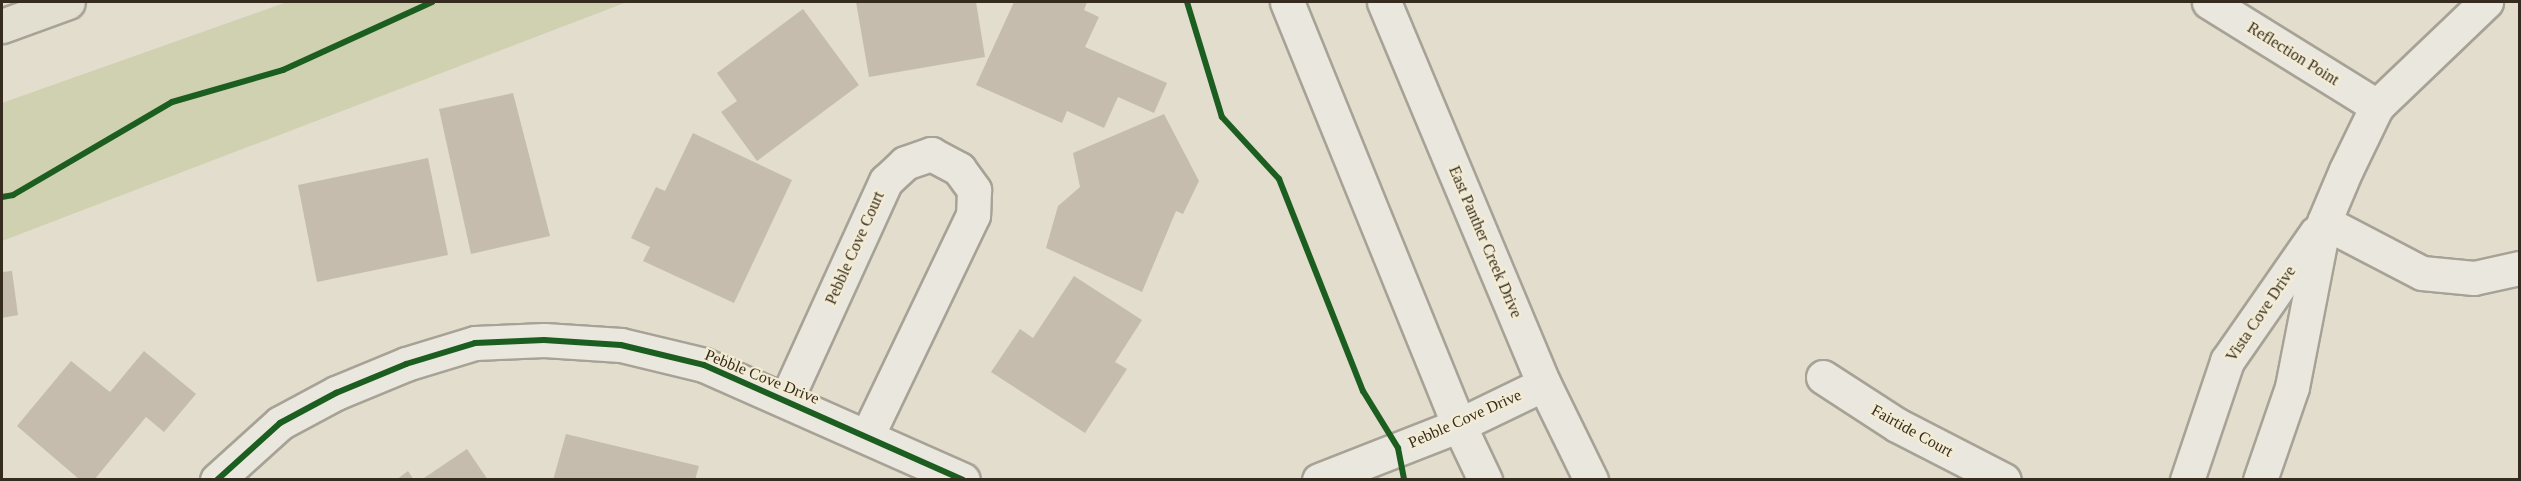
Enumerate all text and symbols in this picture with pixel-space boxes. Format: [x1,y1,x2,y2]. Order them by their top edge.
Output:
street label: Reflection Point [2244,18,2342,90]
street label: East Panther Creek Drive [1444,163,1526,321]
street label: Pebble Cove Court [821,188,889,308]
street label: Vista Cove Drive [2222,263,2300,365]
street label: Pebble Cove Drive [702,345,822,409]
street label: Pebble Cove Drive [1405,385,1525,453]
street label: Fairtide Court [1868,401,1956,461]

